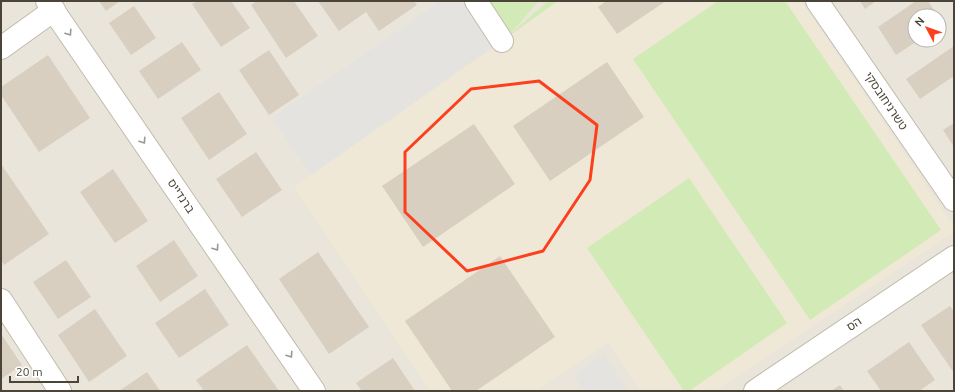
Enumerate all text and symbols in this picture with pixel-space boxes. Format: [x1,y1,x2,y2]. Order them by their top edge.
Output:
north arrow [907,8,947,48]
text: N [912,14,927,28]
one-way arrow [65,29,72,36]
street label: טשרניחובסקי [862,69,911,132]
one-way arrow [138,136,145,143]
street label: ברנדייס [165,176,198,215]
one-way arrow [211,244,219,251]
street label: הס [844,314,864,333]
one-way arrow [285,351,293,358]
scale bar [10,358,78,384]
text: 20 m [16,365,43,378]

